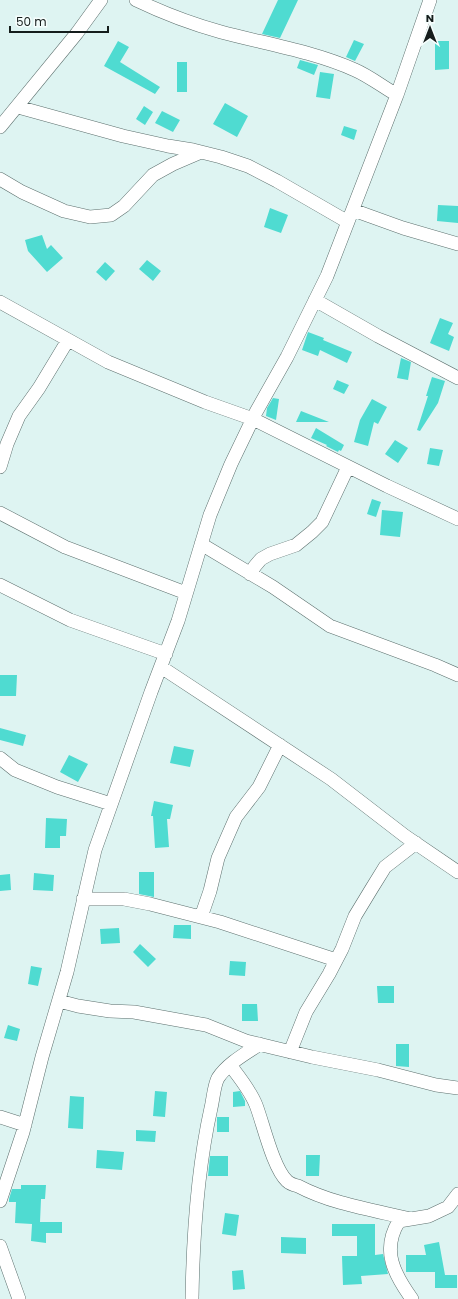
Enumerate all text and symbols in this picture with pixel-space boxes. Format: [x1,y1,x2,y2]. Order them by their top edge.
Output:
scale bar [10,8,108,34]
north arrow [410,8,450,48]
text: N [426,10,434,26]
text: 50 m [16,13,47,30]

